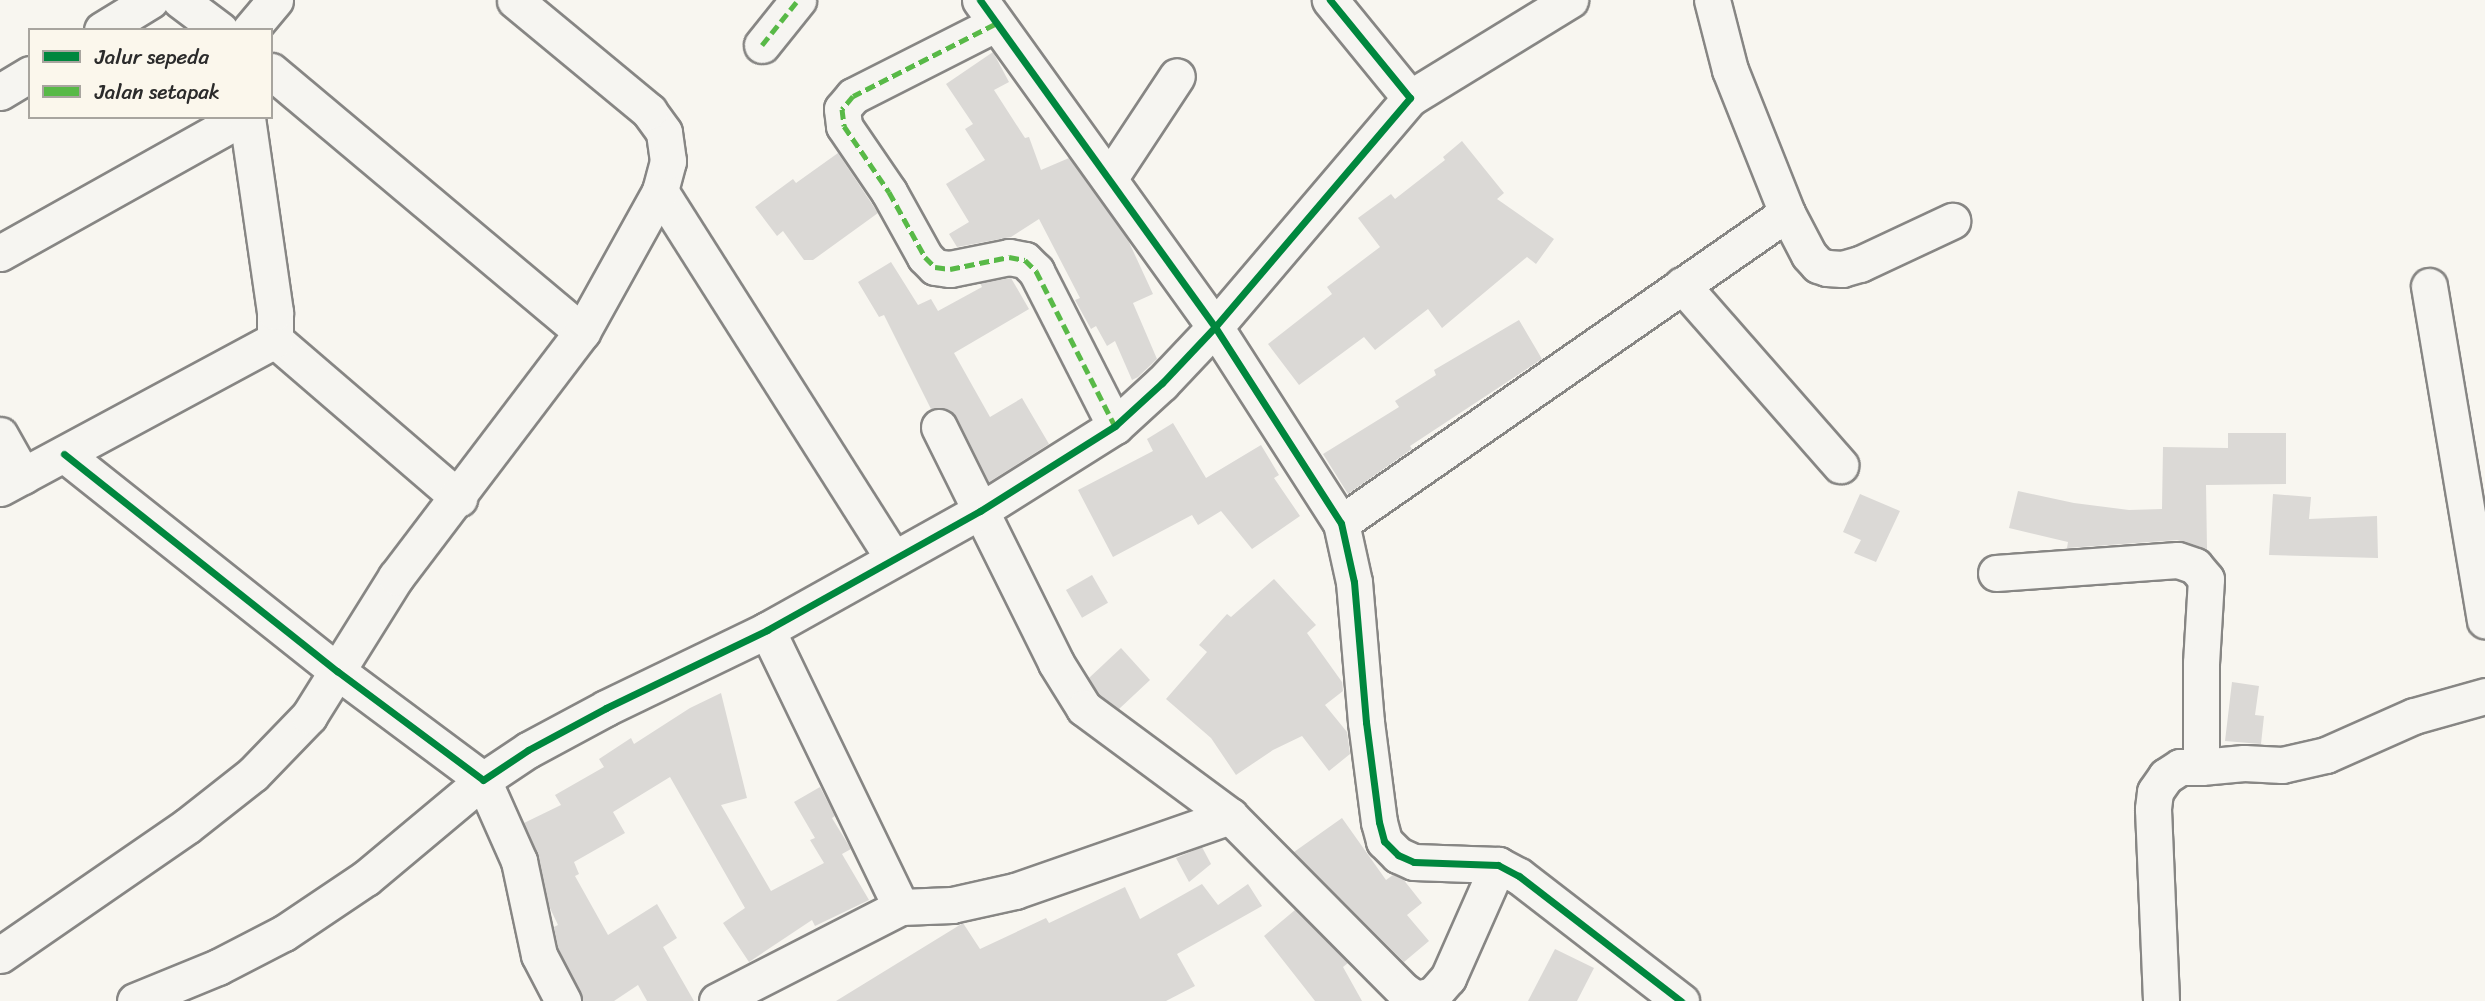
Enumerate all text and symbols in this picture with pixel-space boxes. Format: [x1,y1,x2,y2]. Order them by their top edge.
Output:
legend [28,28,273,119]
text: Jalur sepeda [95,38,209,76]
text: Jalan setapak [95,73,220,111]

